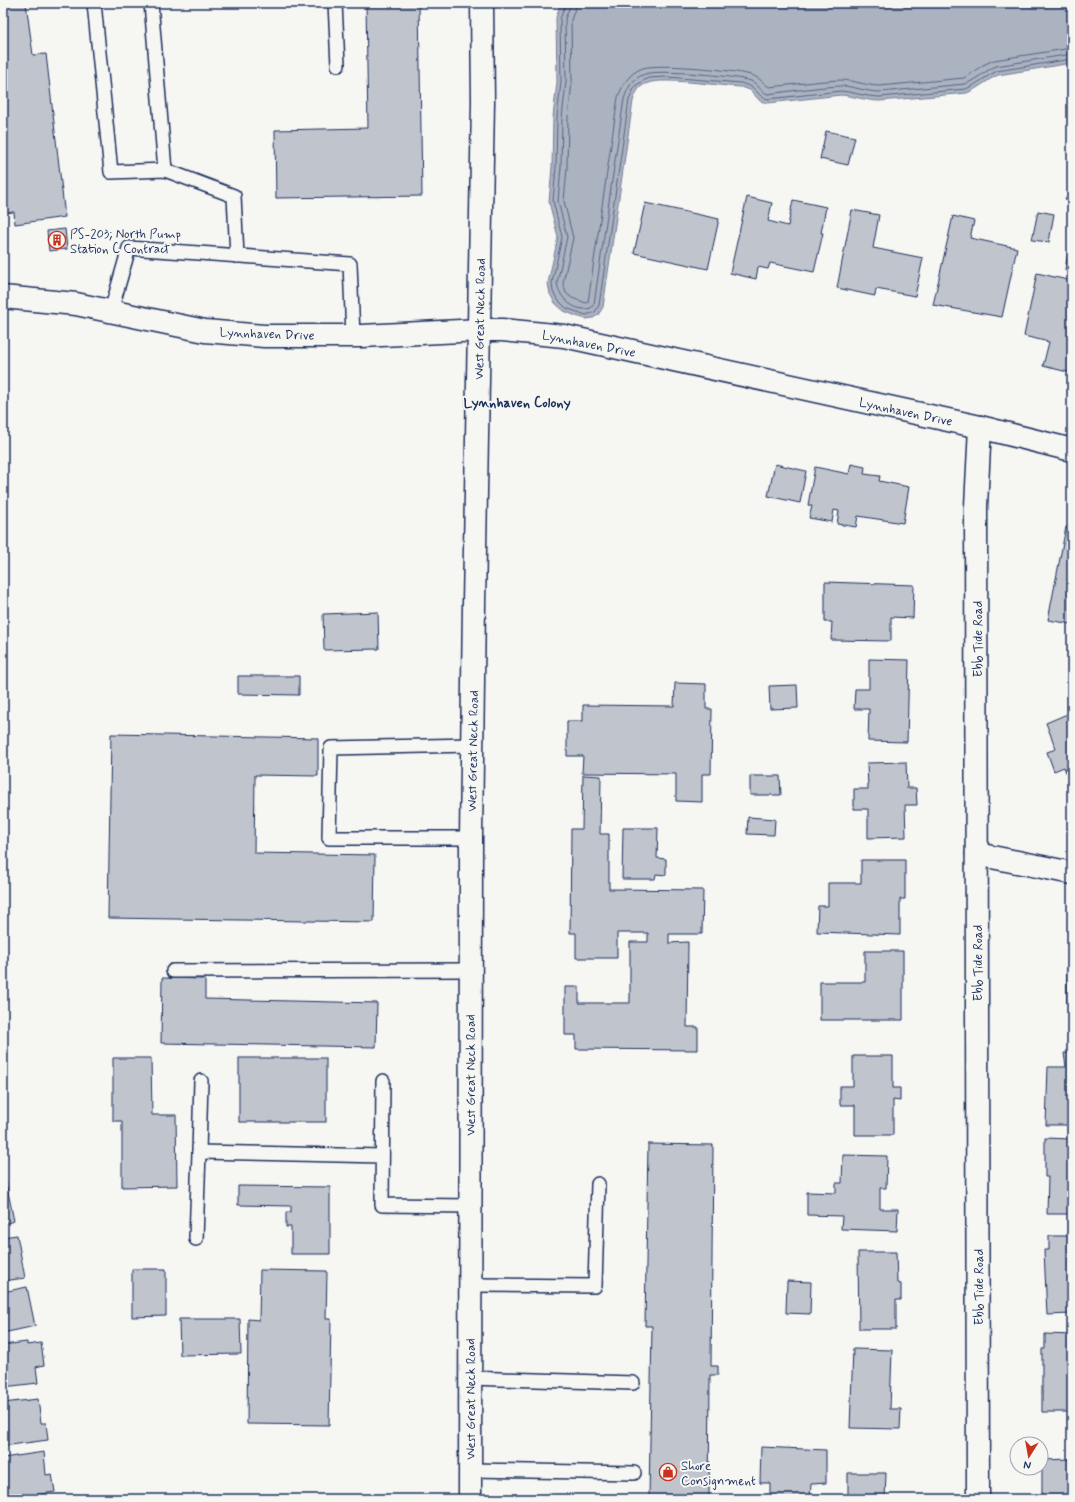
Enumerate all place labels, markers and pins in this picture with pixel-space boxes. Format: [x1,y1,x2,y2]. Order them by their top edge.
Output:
place label: PS-203; North Pump Station C Contract [70,226,181,258]
building icon: PS-203; North Pump Station C Contract [47,230,67,250]
place label: Shore Consignment [681,1458,756,1490]
shop icon: Shore Consignment [658,1462,678,1482]

